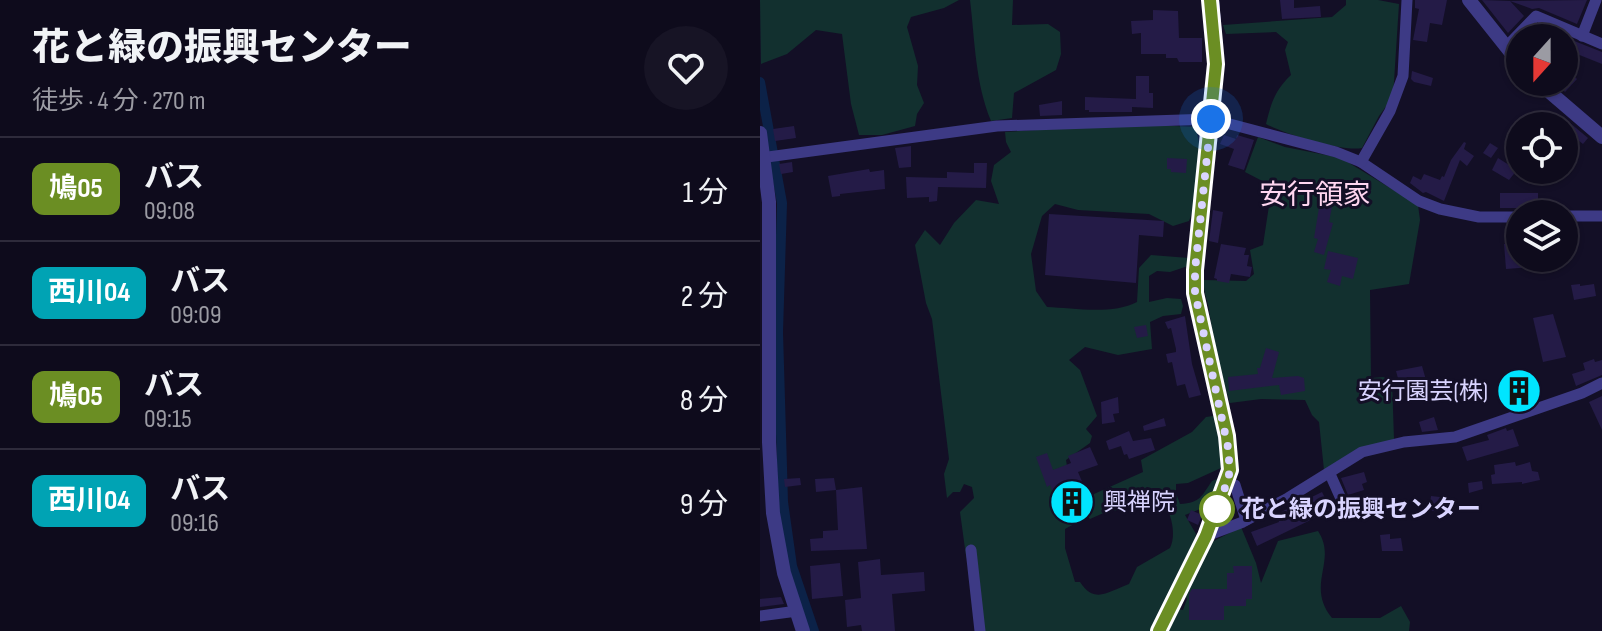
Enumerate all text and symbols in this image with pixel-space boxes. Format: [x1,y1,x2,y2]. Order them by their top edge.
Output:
north arrow [1506,24,1578,96]
map controls [1506,24,1578,272]
text: 花と緑の振興センター [32,26,412,71]
button: heart [644,26,728,110]
text: 徒歩 · 4 分 · 270 m [32,86,205,117]
your location [1191,99,1231,139]
button: locate [1506,112,1578,184]
text: バス [144,160,204,196]
text: 鳩05 [49,172,103,205]
text: 1 分 [683,175,728,211]
district label: 安行領家 [1259,179,1371,212]
text: 09:08 [144,196,195,227]
button: layers [1506,200,1578,272]
text: バス [170,264,230,300]
text: 西川04 [48,276,130,309]
text: 2 分 [681,279,728,315]
text: 09:09 [170,300,221,331]
building icon: 安行園芸(株) [1495,367,1543,415]
text: バス [144,368,204,404]
place label: 安行園芸(株) [1358,377,1488,406]
text: 鳩05 [49,380,103,413]
text: 8 分 [680,383,728,419]
text: 09:15 [144,404,192,435]
text: バス [170,472,230,508]
building icon: 興禅院 [1048,478,1096,526]
text: 西川04 [48,484,130,517]
text: 9 分 [680,487,728,523]
place label: 興禅院 [1103,488,1175,517]
marker: 花と緑の振興センター [1200,492,1234,526]
place label: 花と緑の振興センター [1241,495,1481,524]
text: 09:16 [170,508,219,539]

